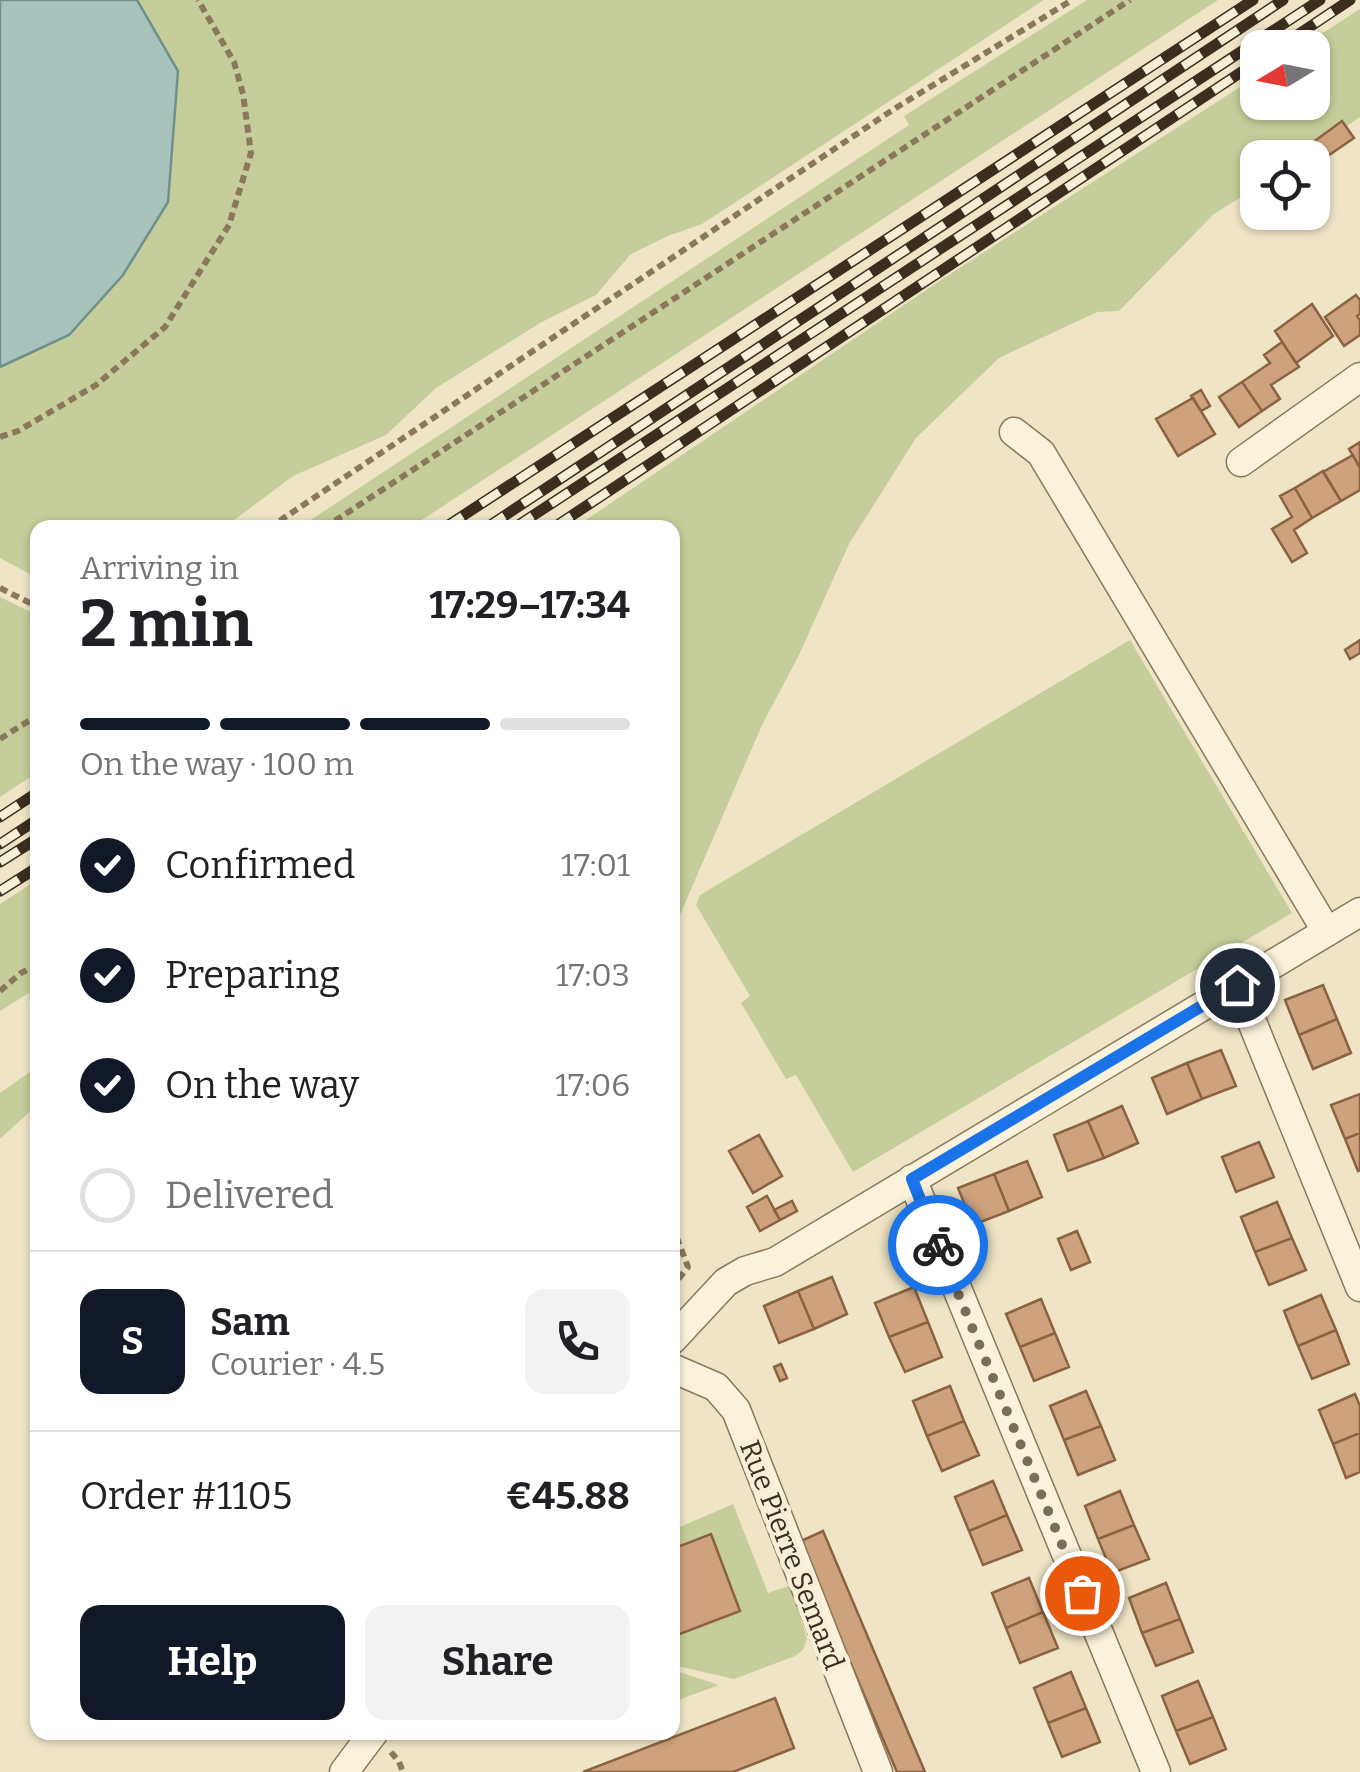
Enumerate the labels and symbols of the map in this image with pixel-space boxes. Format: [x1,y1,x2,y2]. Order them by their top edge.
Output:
north arrow [1240,30,1330,120]
pin [1195,943,1280,1028]
courier [888,1195,988,1295]
street label: Rue Pierre Semard [733,1436,851,1674]
pin [1040,1551,1125,1636]

